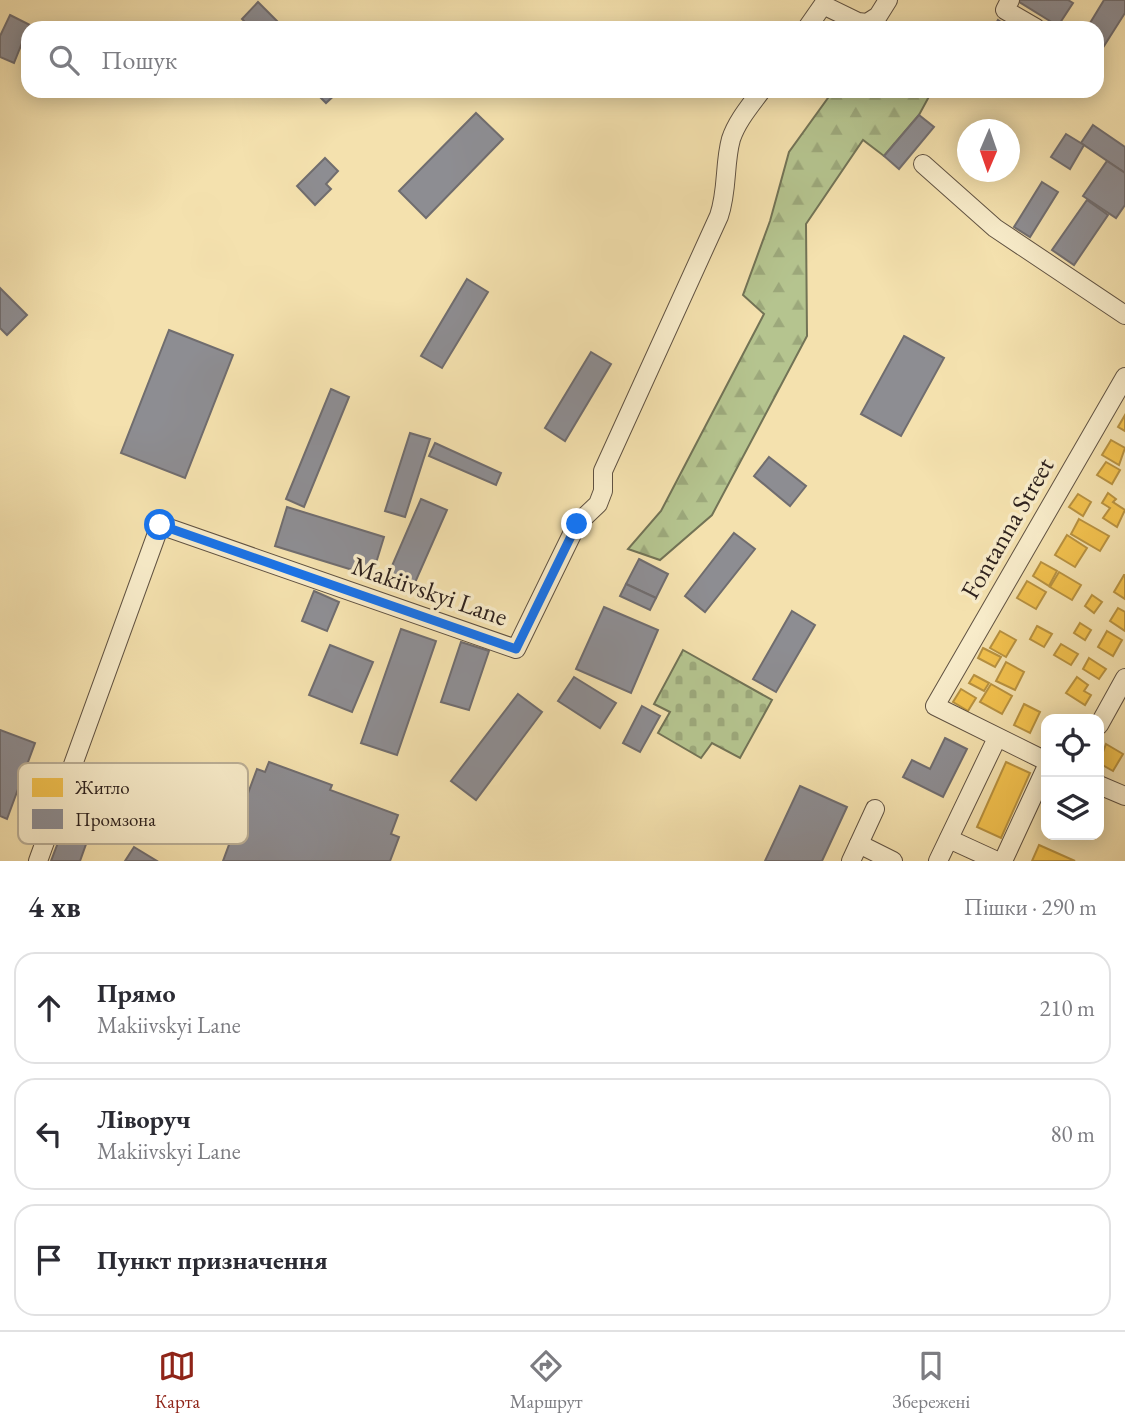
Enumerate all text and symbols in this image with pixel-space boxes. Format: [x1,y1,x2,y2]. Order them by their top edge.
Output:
search box [21,21,1104,98]
icon: search [45,41,83,79]
text: Пошук [101,43,177,77]
north arrow [957,119,1020,182]
street label: Fontanna Street [953,451,1061,605]
route end [561,508,592,539]
route start [144,509,175,540]
street label: Makiivskyi Lane [348,548,512,634]
map controls [1041,714,1104,840]
button: locate [1041,714,1104,777]
legend [18,763,248,844]
text: Житло [74,775,130,800]
button: layers [1041,777,1104,840]
text: Промзона [75,807,156,832]
text: 4 хв [28,887,81,926]
text: Пішки · 290 m [964,892,1097,922]
text: Прямо [97,976,176,1010]
icon: ahead [30,989,68,1027]
text: 210 m [1039,993,1095,1023]
text: Makiivskyi Lane [97,1010,241,1040]
text: Ліворуч [97,1102,191,1136]
icon: left [30,1115,68,1153]
text: 80 m [1050,1119,1095,1149]
text: Makiivskyi Lane [97,1136,241,1166]
icon: arrive [30,1241,68,1279]
text: Пункт призначення [97,1243,328,1277]
tab: Карта [155,1347,200,1414]
tab: Маршрут [510,1347,583,1414]
tab: Збережені [892,1347,970,1414]

